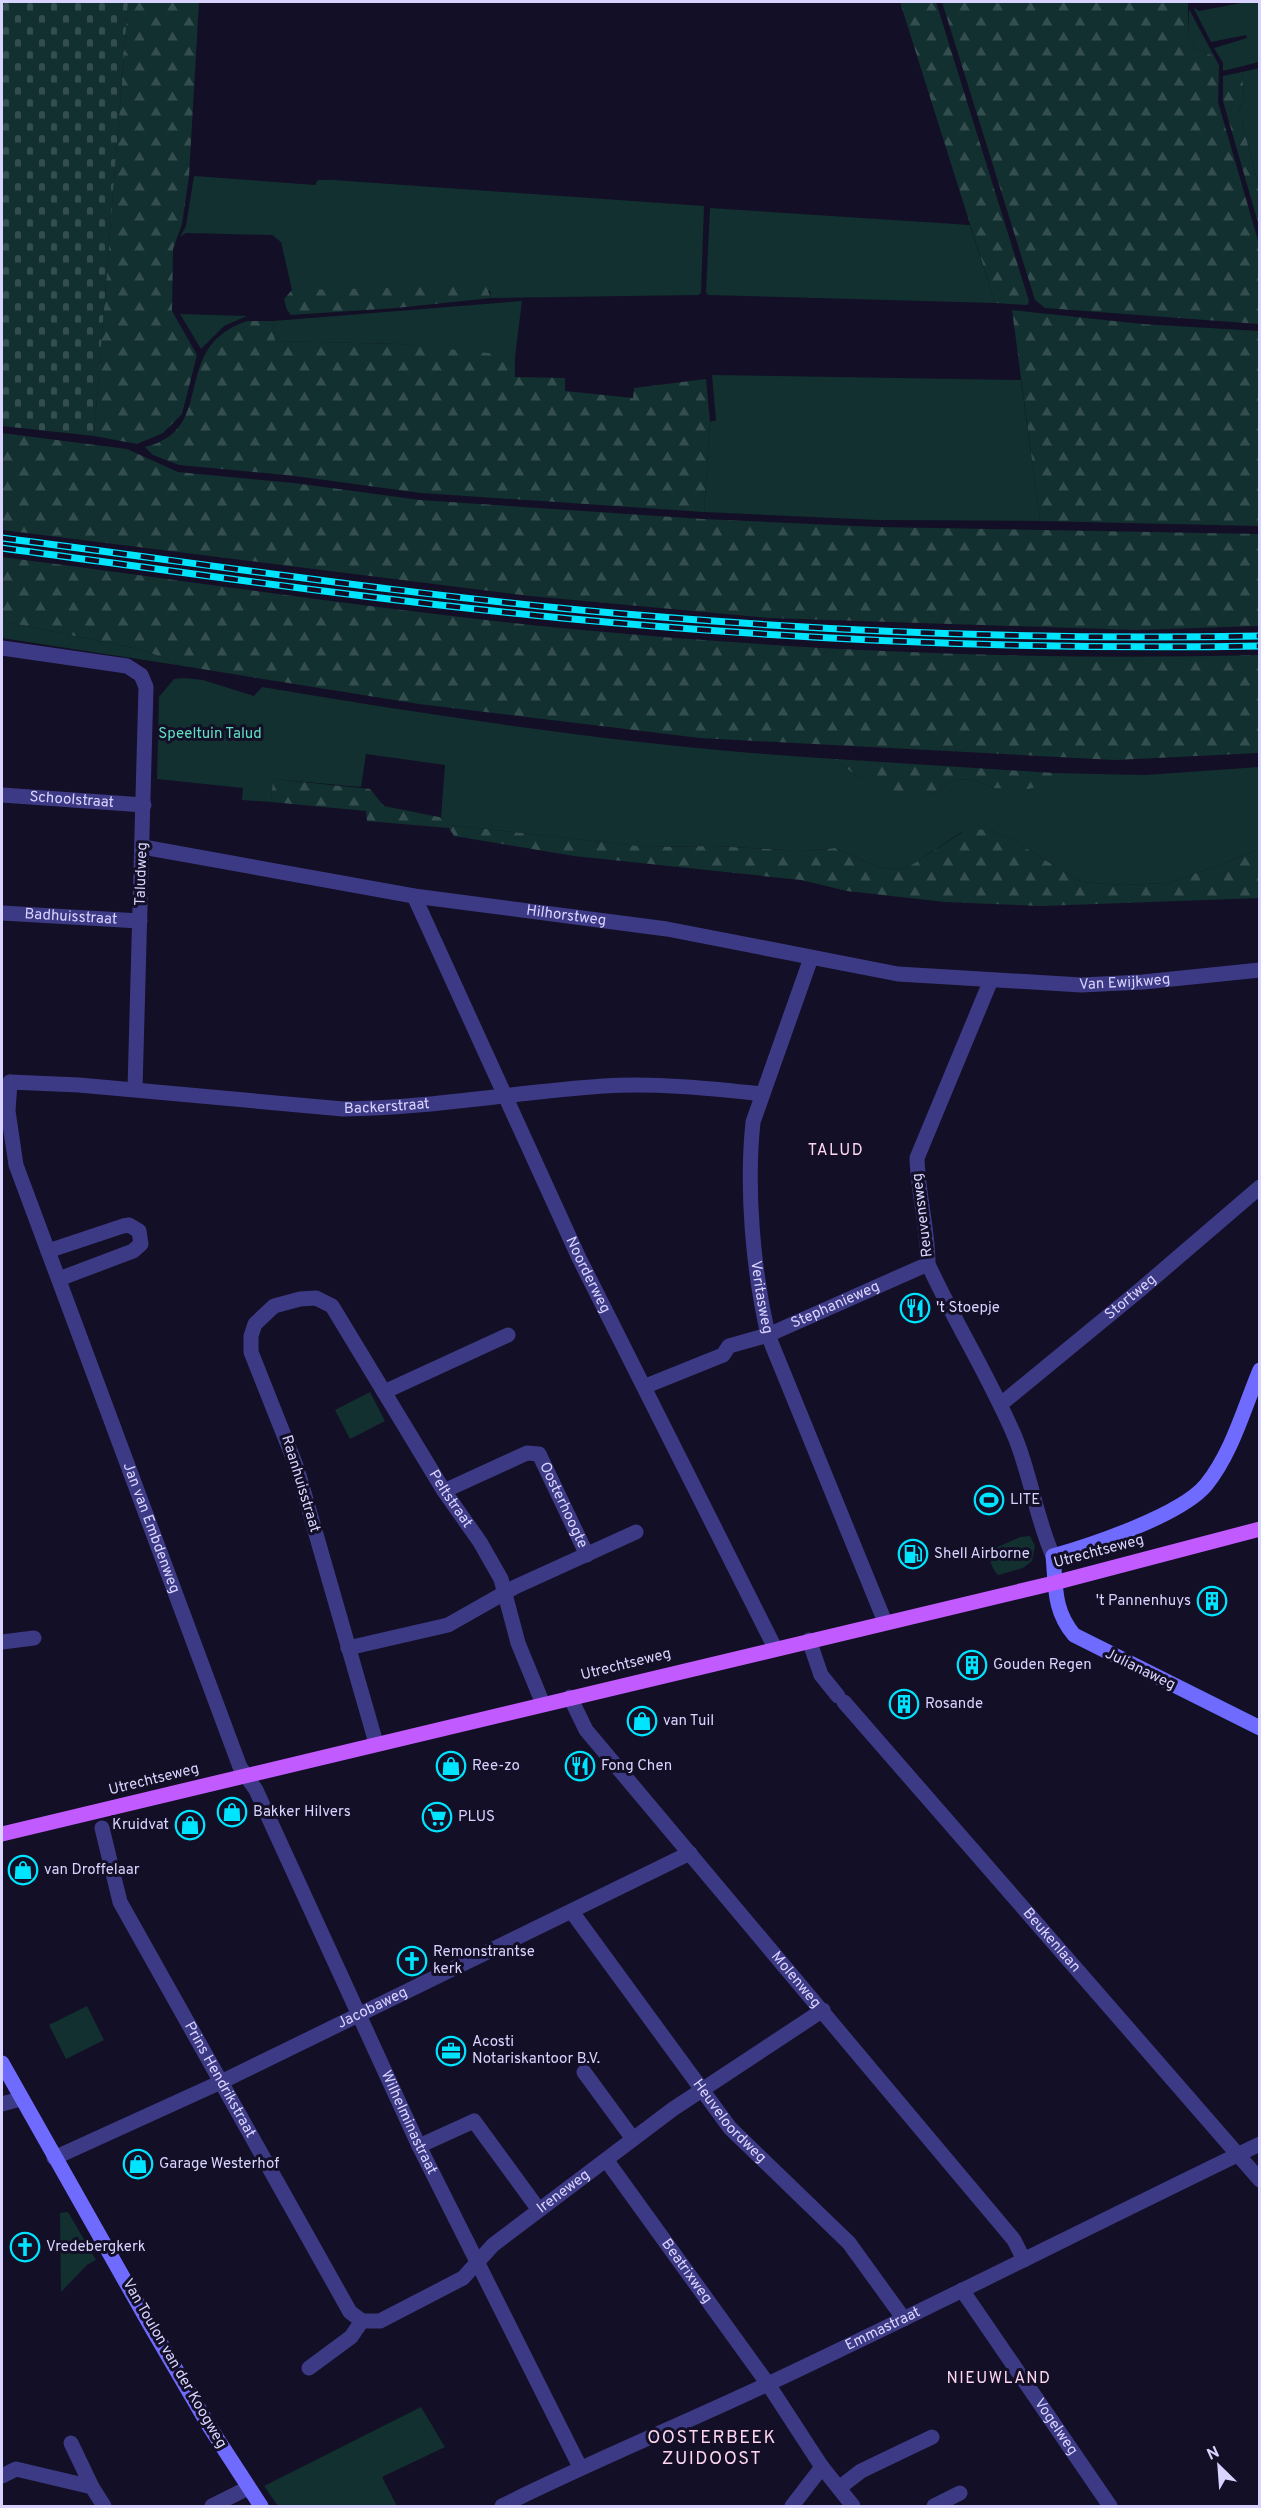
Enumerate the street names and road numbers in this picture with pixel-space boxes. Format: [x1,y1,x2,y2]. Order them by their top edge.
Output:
street label: Schoolstraat [29,787,115,812]
street label: Taludweg [131,842,153,906]
street label: Hilhorstweg [525,901,607,930]
street label: Badhuisstraat [24,905,118,929]
street label: Van Ewijkweg [1079,970,1171,995]
street label: Backerstraat [344,1094,430,1119]
street label: Reuvensweg [908,1172,938,1258]
street label: Noorderweg [561,1234,615,1316]
street label: Veritasweg [746,1260,777,1336]
street label: Stortweg [1101,1270,1161,1324]
street label: Stephanieweg [788,1277,883,1333]
street label: Raanhuisstraat [276,1433,324,1535]
street label: Oosterhoogte [535,1459,592,1551]
street label: Jan van Embdenweg [118,1460,184,1596]
street label: Peltstraat [424,1467,477,1532]
street label: Utrechtseweg [1052,1531,1146,1573]
street label: Utrechtseweg [579,1645,673,1685]
street label: Julianaweg [1102,1645,1178,1695]
street label: Utrechtseweg [107,1760,201,1800]
street label: Beukenlaan [1018,1904,1085,1976]
street label: Molenweg [767,1948,825,2012]
street label: Jacobaweg [334,1983,411,2033]
street label: Prins Hendrikstraat [180,2018,260,2141]
street label: Wilhelminastraat [376,2068,441,2178]
street label: Heuveloordweg [688,2075,770,2167]
street label: Ireneweg [533,2166,594,2218]
street label: Beatrixweg [657,2235,716,2307]
street label: Van Toulon van der Koogweg [118,2276,230,2452]
street label: Emmastraat [842,2303,924,2355]
street label: Vogelweg [1030,2395,1082,2459]

